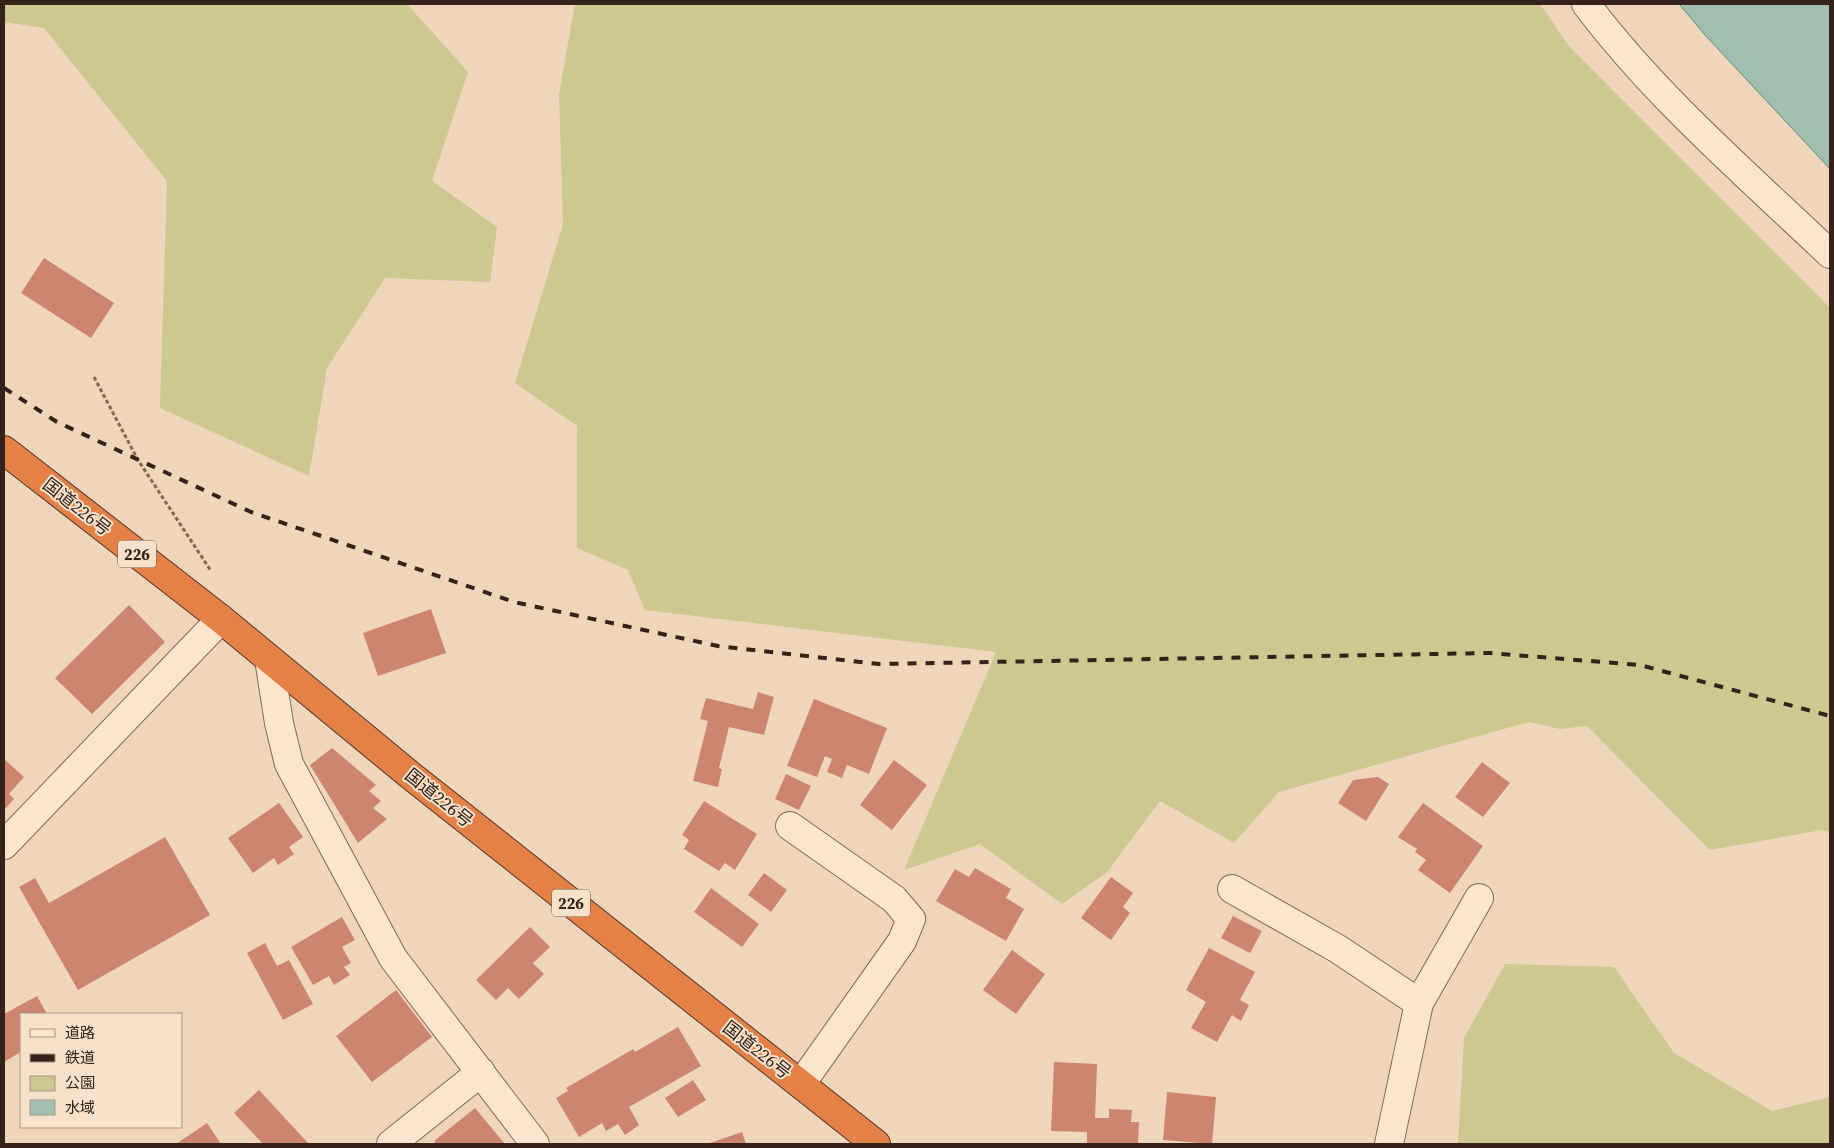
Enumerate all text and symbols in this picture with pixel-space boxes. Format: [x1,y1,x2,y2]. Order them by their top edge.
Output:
street label: 国道226号 [38,472,117,541]
road number: 226 [118,540,156,568]
street label: 国道226号 [400,762,479,833]
road number: 226 [552,890,590,916]
legend [20,1013,182,1128]
street label: 国道226号 [718,1015,797,1084]
text: 道路 [65,1022,95,1043]
text: 鉄道 [65,1047,95,1068]
text: 公園 [65,1072,95,1093]
text: 水域 [65,1097,95,1118]

